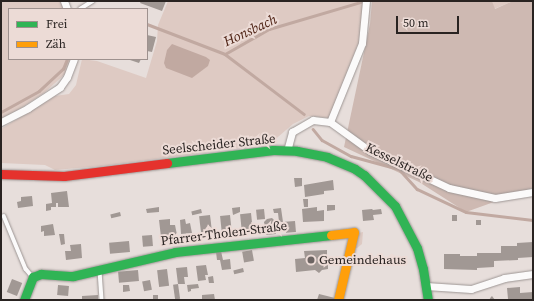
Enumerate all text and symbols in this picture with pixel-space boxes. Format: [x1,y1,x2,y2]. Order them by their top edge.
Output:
legend [8,8,148,60]
scale bar [398,8,461,34]
water label: Honsbach [221,10,279,50]
text: 50 m [403,15,429,31]
text: Frei [46,16,67,32]
text: Zäh [46,36,66,52]
street label: Seelscheider Straße [162,131,276,159]
street label: Kesselstraße [363,140,435,186]
street label: Pfarrer-Tholen-Straße [160,219,288,249]
place label: Gemeindehaus [319,252,406,268]
marker: Gemeindehaus [306,255,316,265]

